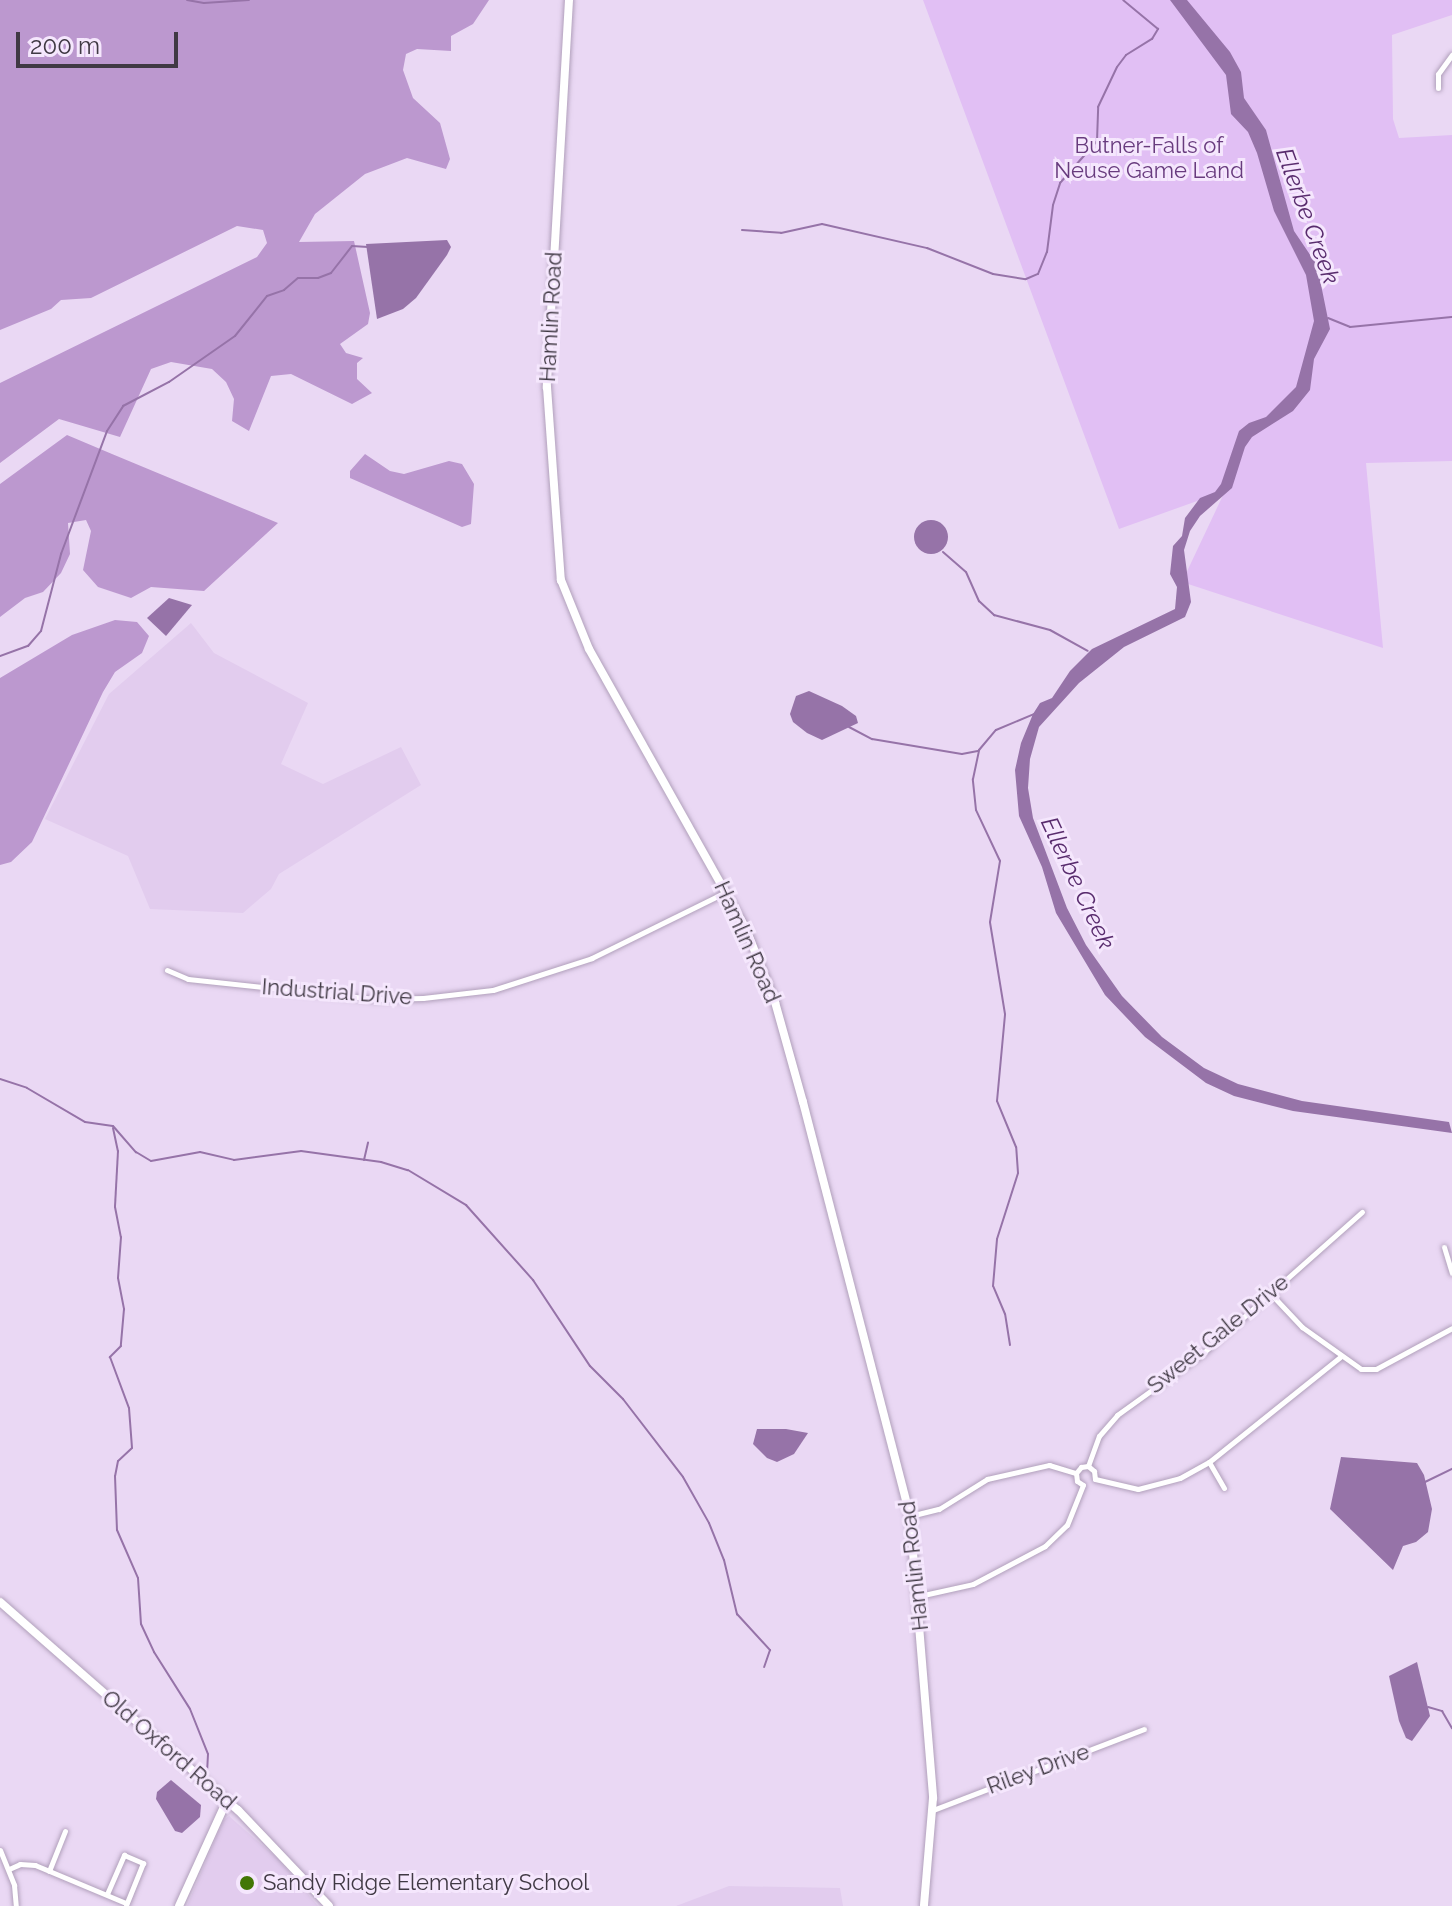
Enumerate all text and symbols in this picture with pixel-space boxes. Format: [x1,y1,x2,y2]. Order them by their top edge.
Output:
scale bar [20,16,182,66]
text: 200 m [30,31,100,60]
park label: Butner-Falls of Neuse Game Land [1054,132,1244,184]
water label: Ellerbe Creek [1270,144,1346,288]
street label: Hamlin Road [534,251,568,383]
water label: Ellerbe Creek [1035,812,1121,954]
street label: Hamlin Road [708,877,786,1007]
street label: Industrial Drive [260,974,414,1010]
street label: Sweet Gale Drive [1142,1269,1294,1399]
street label: Hamlin Road [894,1500,934,1632]
street label: Old Oxford Road [97,1685,241,1815]
street label: Riley Drive [983,1738,1093,1800]
place label: Sandy Ridge Elementary School [263,1870,590,1896]
marker: Sandy Ridge Elementary School [238,1874,256,1892]

